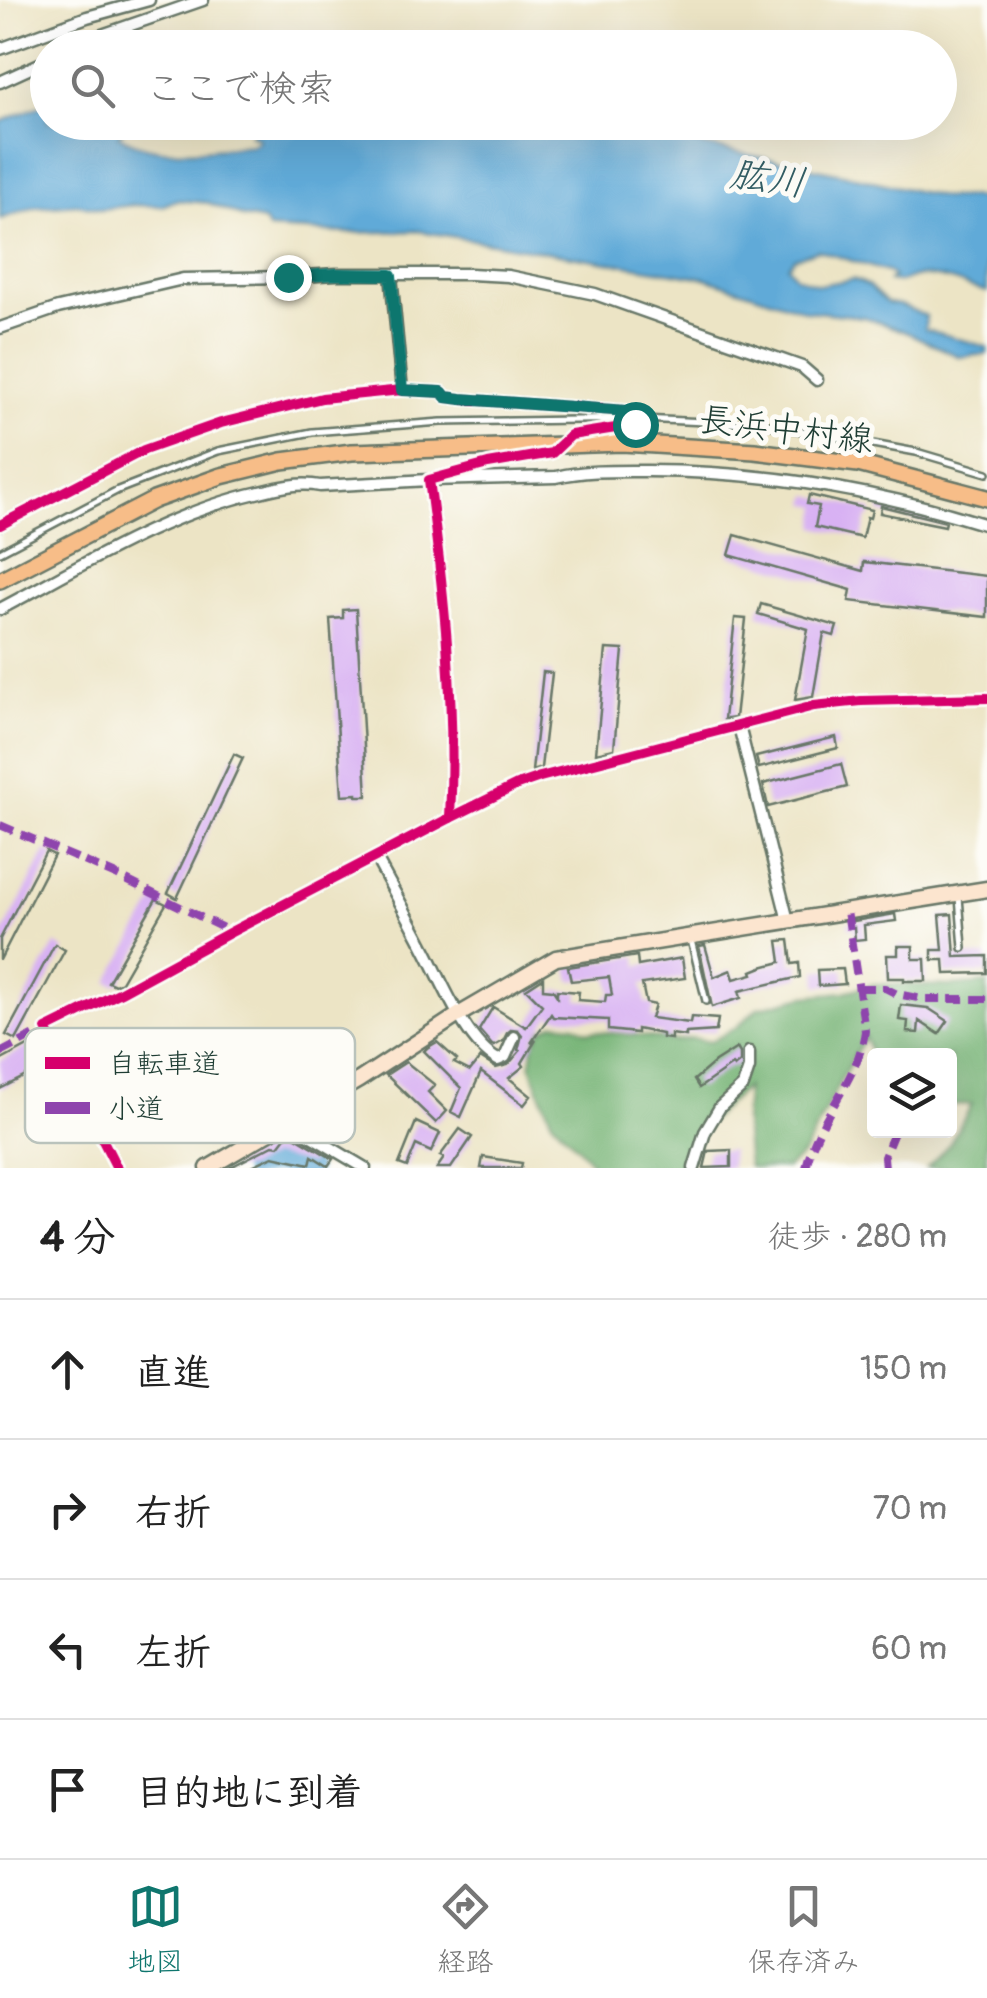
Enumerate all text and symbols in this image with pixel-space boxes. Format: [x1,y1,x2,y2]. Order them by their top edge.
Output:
search box [30,30,957,140]
icon: search [65,58,120,113]
text: ここで検索 [145,65,335,113]
water label: 肱川 [727,150,809,208]
route end [266,255,312,301]
street label: 長浜中村線 [696,397,875,462]
route start [613,402,659,448]
legend [25,1028,355,1143]
text: 自転車道 [108,1047,220,1082]
map controls [867,1048,957,1138]
button: layers [867,1048,957,1138]
text: 小道 [108,1092,164,1127]
text: 4 分 [40,1212,115,1264]
text: 徒歩 · 280 m [768,1217,947,1257]
icon: ahead [40,1342,95,1397]
text: 直進 [135,1349,211,1397]
text: 150 m [860,1349,947,1389]
icon: right [40,1482,95,1537]
text: 右折 [135,1489,211,1537]
text: 70 m [873,1489,947,1529]
icon: left [40,1622,95,1677]
text: 左折 [135,1629,211,1677]
text: 60 m [871,1629,947,1669]
icon: arrive [40,1762,95,1817]
text: 目的地に到着 [135,1769,363,1817]
tab: 地図 [127,1879,183,1980]
tab: 経路 [437,1879,494,1980]
tab: 保存済み [748,1879,860,1980]

